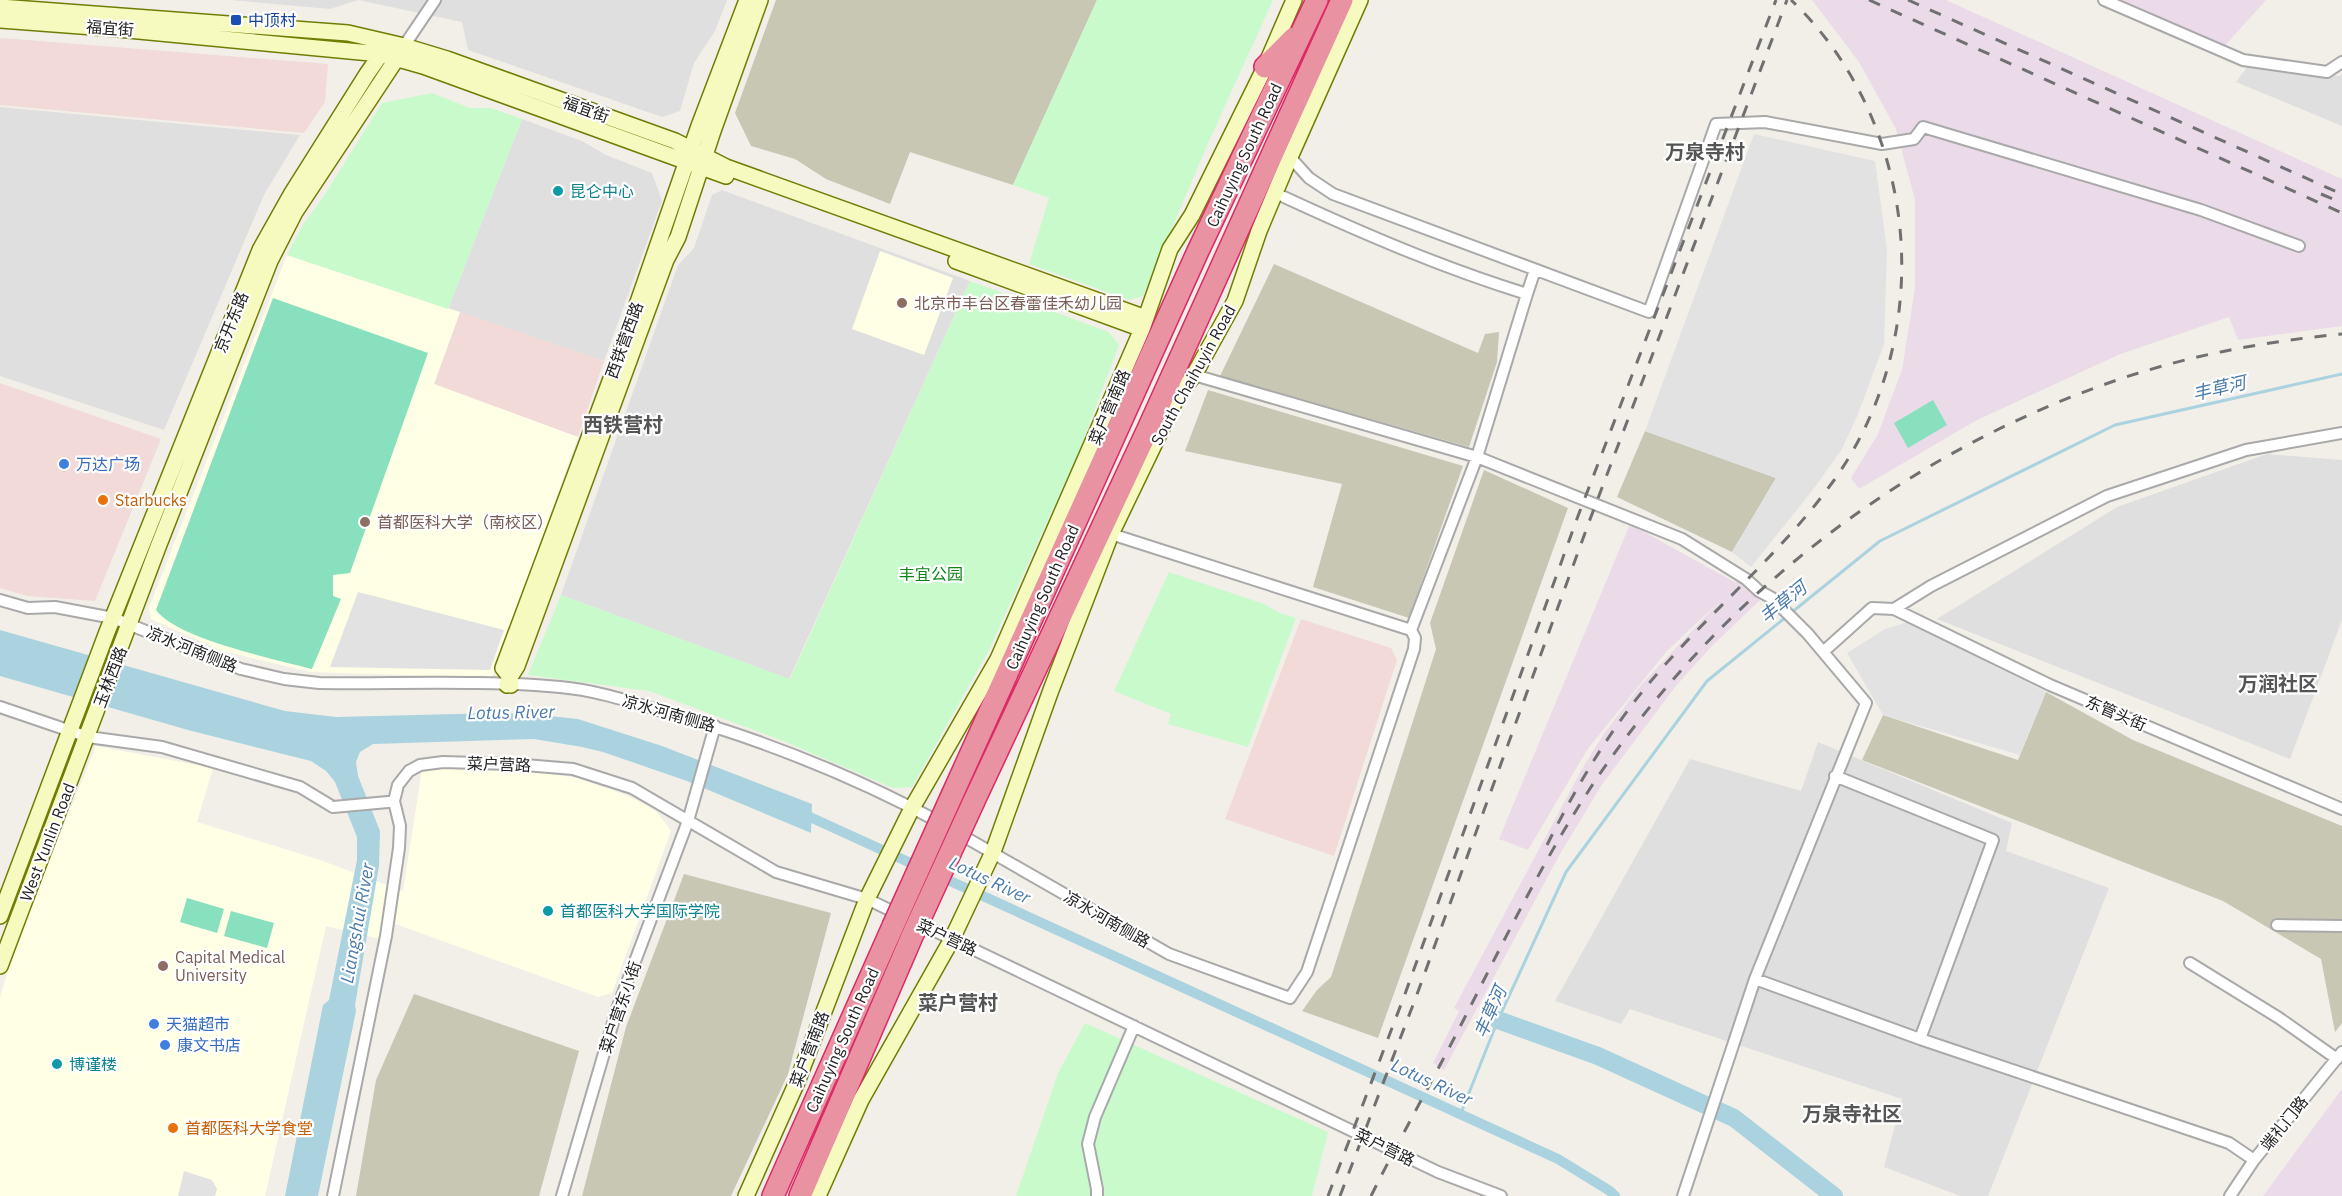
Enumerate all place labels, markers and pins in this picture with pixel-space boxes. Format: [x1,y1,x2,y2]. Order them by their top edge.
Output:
place label: 中顶村 [248,10,296,30]
marker: 中顶村 [229,13,243,27]
place label: 昆仑中心 [570,181,634,201]
marker: 昆仑中心 [551,184,565,198]
place label: 北京市丰台区春蕾佳禾幼儿园 [914,293,1122,313]
marker: 北京市丰台区春蕾佳禾幼儿园 [895,296,909,310]
place label: 万达广场 [76,454,140,474]
marker: 万达广场 [57,457,71,471]
place label: Starbucks [115,490,187,510]
marker: Starbucks [96,493,110,507]
place label: 首都医科大学（南校区） [377,512,553,532]
marker: 首都医科大学（南校区） [358,515,372,529]
place label: 首都医科大学国际学院 [560,901,720,921]
marker: 首都医科大学国际学院 [541,904,555,918]
place label: Capital Medical University [175,947,285,985]
marker: Capital Medical University [156,959,170,973]
place label: 天猫超市 [166,1014,230,1034]
marker: 天猫超市 [147,1017,161,1031]
place label: 康文书店 [177,1035,241,1055]
marker: 康文书店 [158,1038,172,1052]
place label: 博谨楼 [69,1054,117,1074]
marker: 博谨楼 [50,1057,64,1071]
place label: 首都医科大学食堂 [185,1118,313,1138]
marker: 首都医科大学食堂 [166,1121,180,1135]

